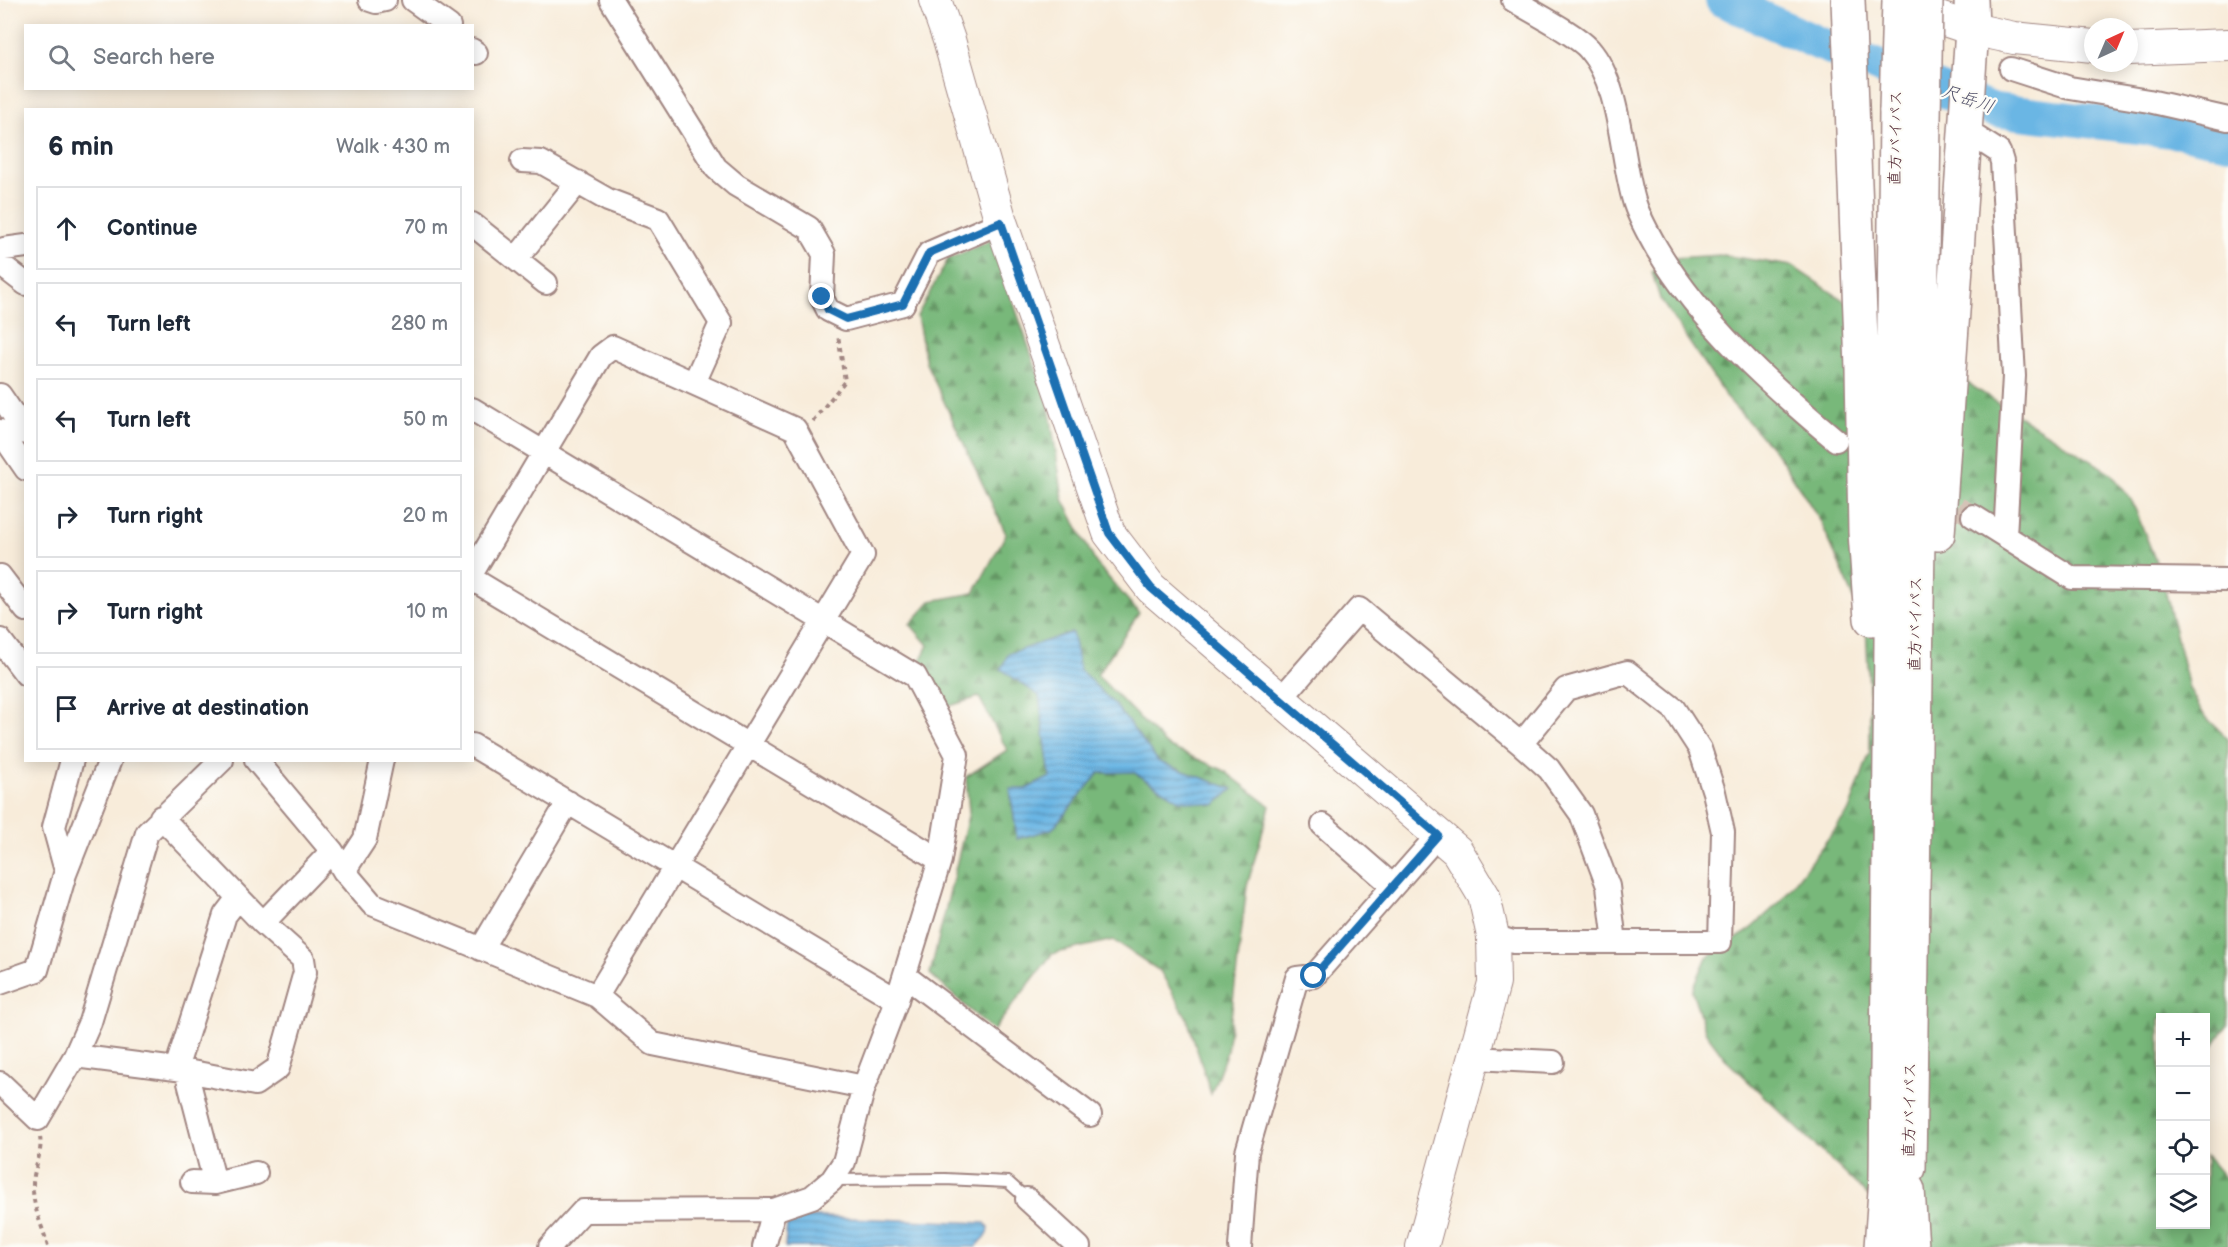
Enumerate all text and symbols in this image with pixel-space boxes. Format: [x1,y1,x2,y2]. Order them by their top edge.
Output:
north arrow [2084,18,2138,72]
search box [24,24,474,90]
icon: search [45,41,78,74]
text: Search here [93,44,215,71]
water label: 尺岳川 [1939,80,1997,118]
street label: 直方バイパス [1886,90,1906,186]
text: 6 min [48,132,114,163]
text: Walk · 430 m [336,135,450,159]
icon: ahead [50,212,83,245]
text: Continue [107,215,197,242]
text: 70 m [404,216,448,240]
route end [808,283,834,309]
icon: left [50,308,83,341]
text: Turn left [107,311,191,338]
text: 280 m [391,312,448,336]
icon: left [50,404,83,437]
text: Turn left [107,407,191,434]
text: 50 m [403,408,448,432]
icon: right [50,500,83,533]
text: Turn right [107,503,203,530]
text: 20 m [403,504,448,528]
street label: 直方バイパス [1906,576,1926,672]
icon: right [50,596,83,629]
text: Turn right [107,599,203,626]
text: 10 m [407,600,448,624]
icon: arrive [50,692,83,725]
text: Arrive at destination [107,695,309,722]
route start [1300,962,1326,988]
map controls [2156,1013,2210,1229]
button: + [2156,1013,2210,1067]
street label: 直方バイパス [1900,1062,1920,1158]
button: − [2156,1067,2210,1121]
button: locate [2156,1121,2210,1175]
button: layers [2156,1175,2210,1229]

